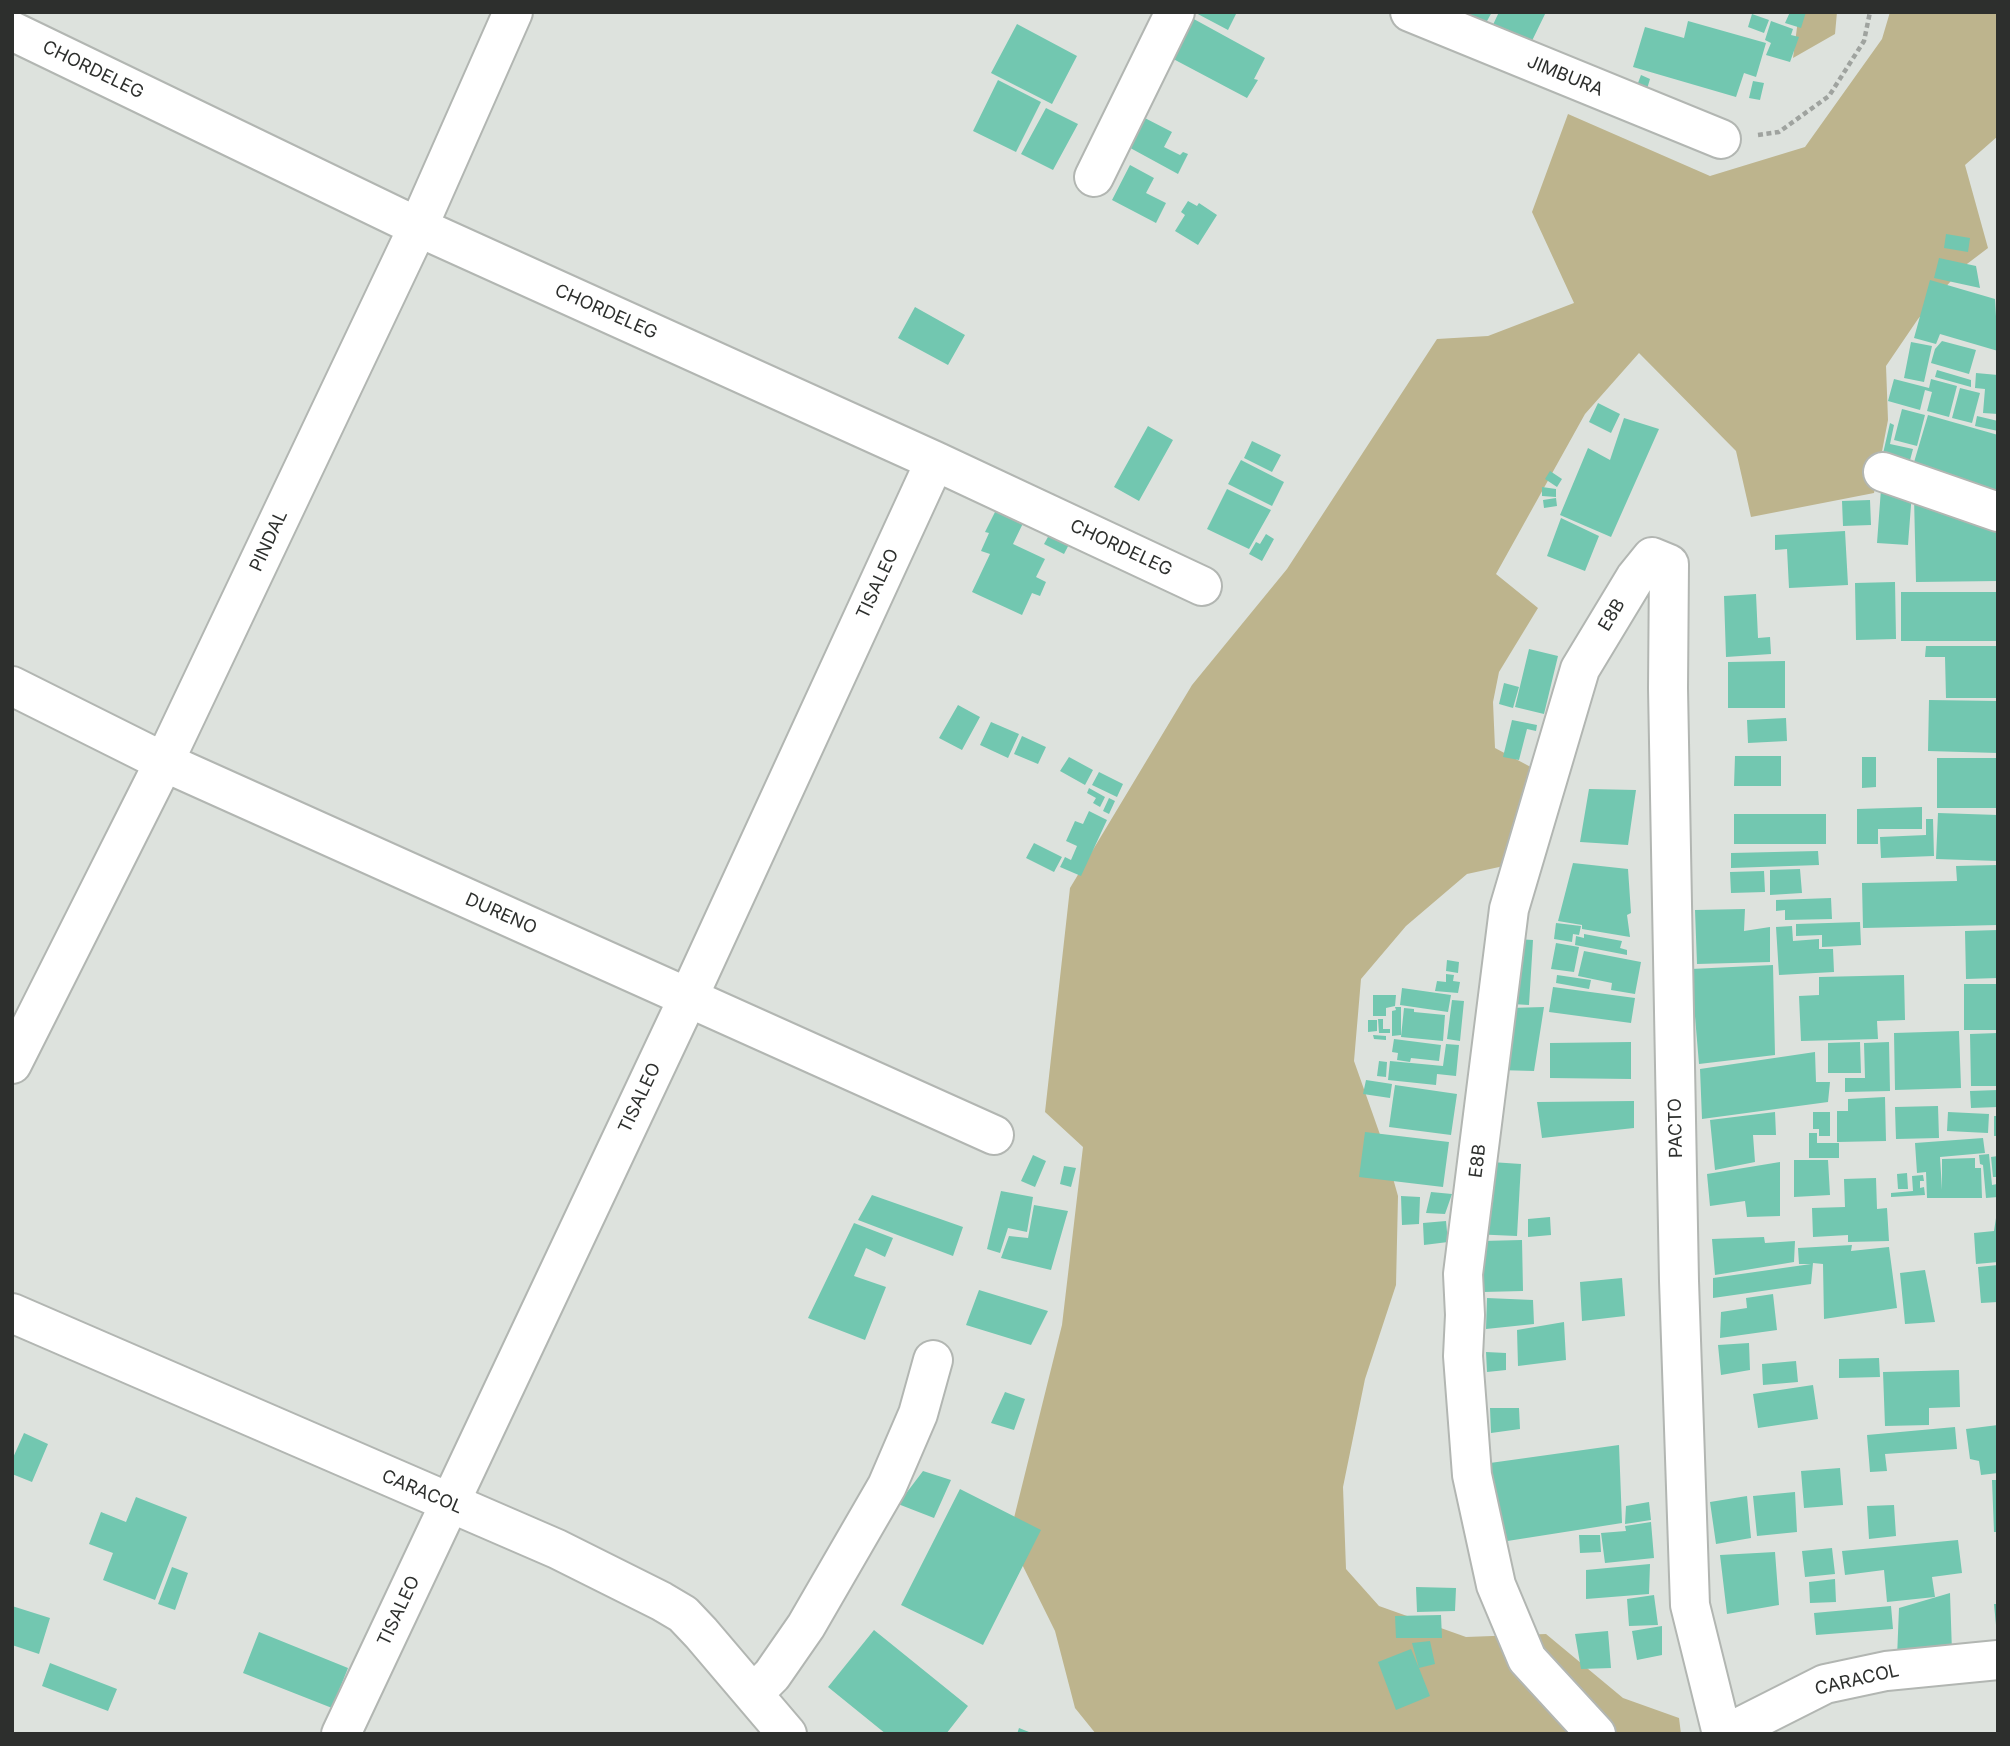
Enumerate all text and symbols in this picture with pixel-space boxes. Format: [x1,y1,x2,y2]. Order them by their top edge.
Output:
street label: CHORDELEG [39,36,147,104]
street label: JIMBURA [1524,51,1606,101]
street label: CHORDELEG [551,280,661,344]
street label: PINDAL [246,507,292,575]
street label: CHORDELEG [1067,515,1175,581]
street label: TISALEO [852,545,904,623]
street label: E8B [1594,595,1630,635]
street label: DURENO [462,889,540,939]
street label: TISALEO [614,1059,666,1137]
street label: PACTO [1665,1098,1687,1158]
street label: E8B [1465,1143,1491,1179]
street label: CARACOL [378,1465,466,1519]
street label: TISALEO [373,1572,425,1650]
street label: CARACOL [1813,1660,1901,1700]

